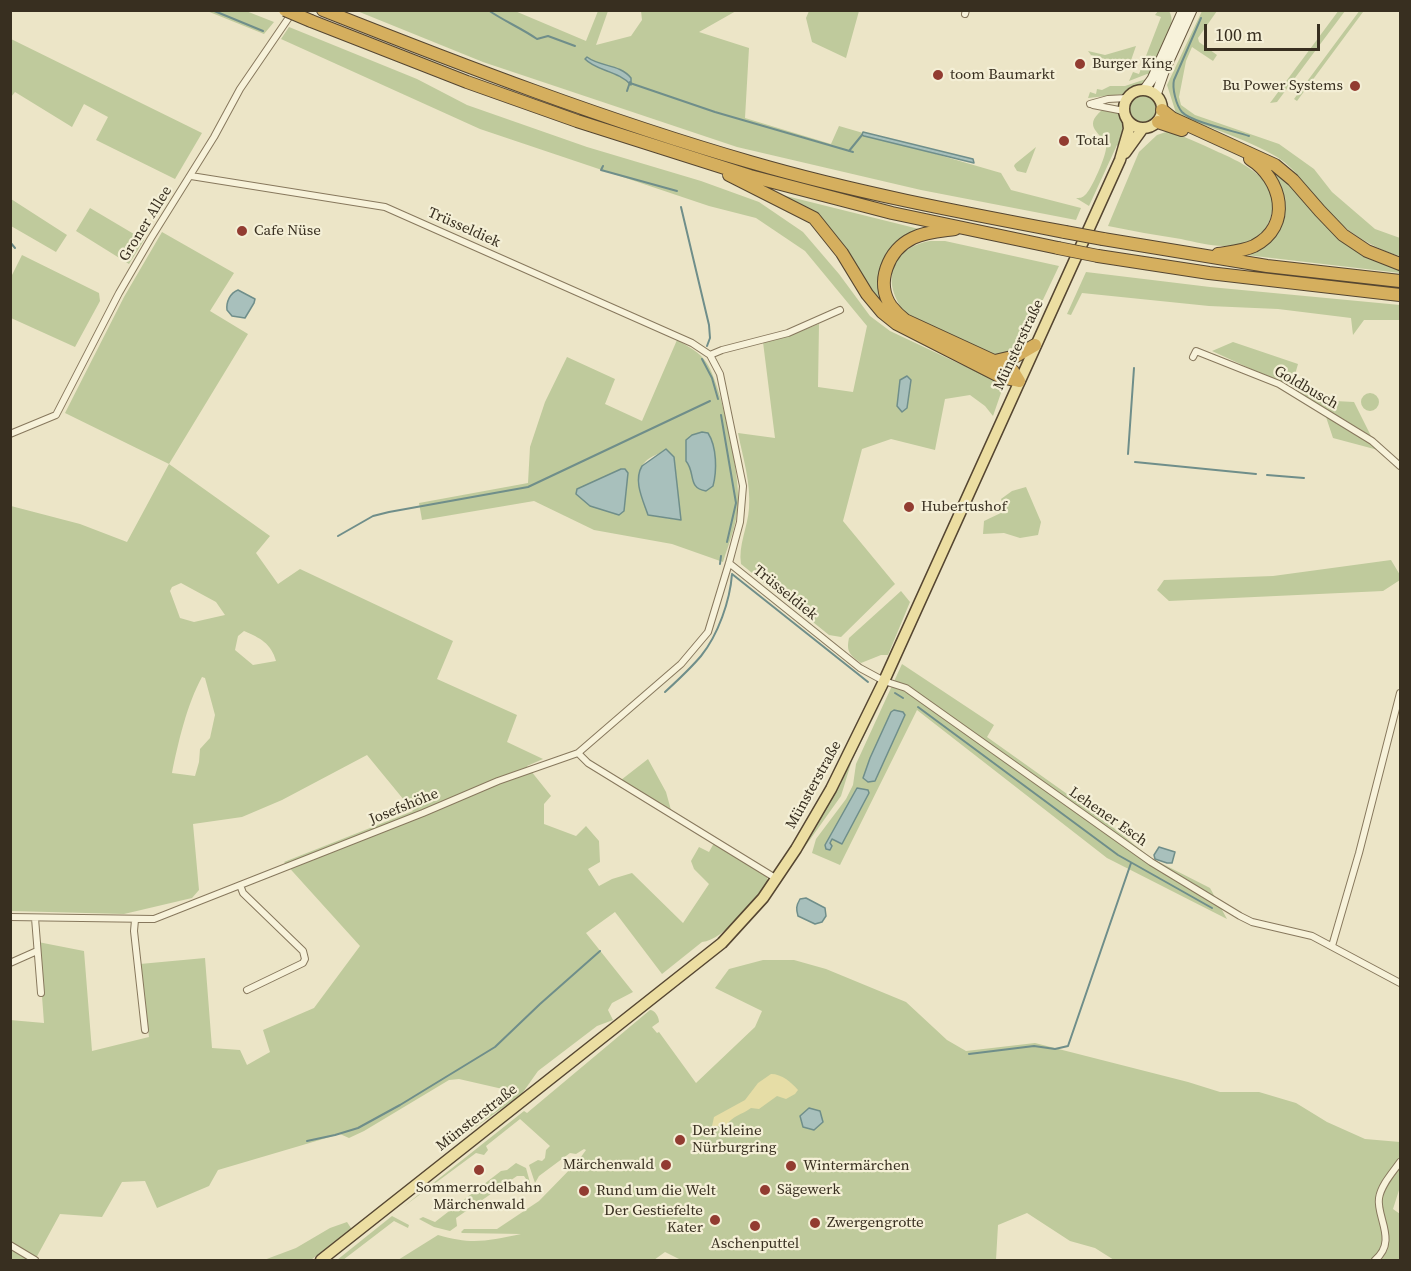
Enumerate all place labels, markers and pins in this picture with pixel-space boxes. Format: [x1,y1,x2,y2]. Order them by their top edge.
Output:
place label: Burger King [1092,55,1173,73]
marker: Burger King [1073,57,1087,71]
place label: toom Baumarkt [950,66,1055,84]
marker: toom Baumarkt [931,68,945,82]
place label: Bu Power Systems [1222,77,1343,95]
marker: Bu Power Systems [1348,79,1362,93]
place label: Total [1076,132,1109,150]
marker: Total [1057,134,1071,148]
place label: Cafe Nüse [254,222,321,240]
marker: Cafe Nüse [235,224,249,238]
place label: Hubertushof [921,498,1007,516]
marker: Hubertushof [902,500,916,514]
place label: Der kleine Nürburgring [692,1122,777,1157]
marker: Der kleine Nürburgring [673,1133,687,1147]
place label: Märchenwald [563,1156,654,1174]
place label: Wintermärchen [803,1157,910,1175]
marker: Märchenwald [659,1158,673,1172]
marker: Wintermärchen [784,1159,798,1173]
marker: Sommerrodelbahn Märchenwald [472,1163,486,1177]
place label: Sommerrodelbahn Märchenwald [416,1179,542,1214]
place label: Sägewerk [777,1181,840,1199]
place label: Rund um die Welt [596,1182,716,1200]
marker: Sägewerk [758,1183,772,1197]
marker: Rund um die Welt [577,1184,591,1198]
place label: Der Gestiefelte Kater [604,1202,703,1237]
marker: Der Gestiefelte Kater [708,1213,722,1227]
place label: Zwergengrotte [827,1214,924,1232]
marker: Zwergengrotte [808,1216,822,1230]
marker: Aschenputtel [748,1219,762,1233]
place label: Aschenputtel [711,1235,799,1253]

